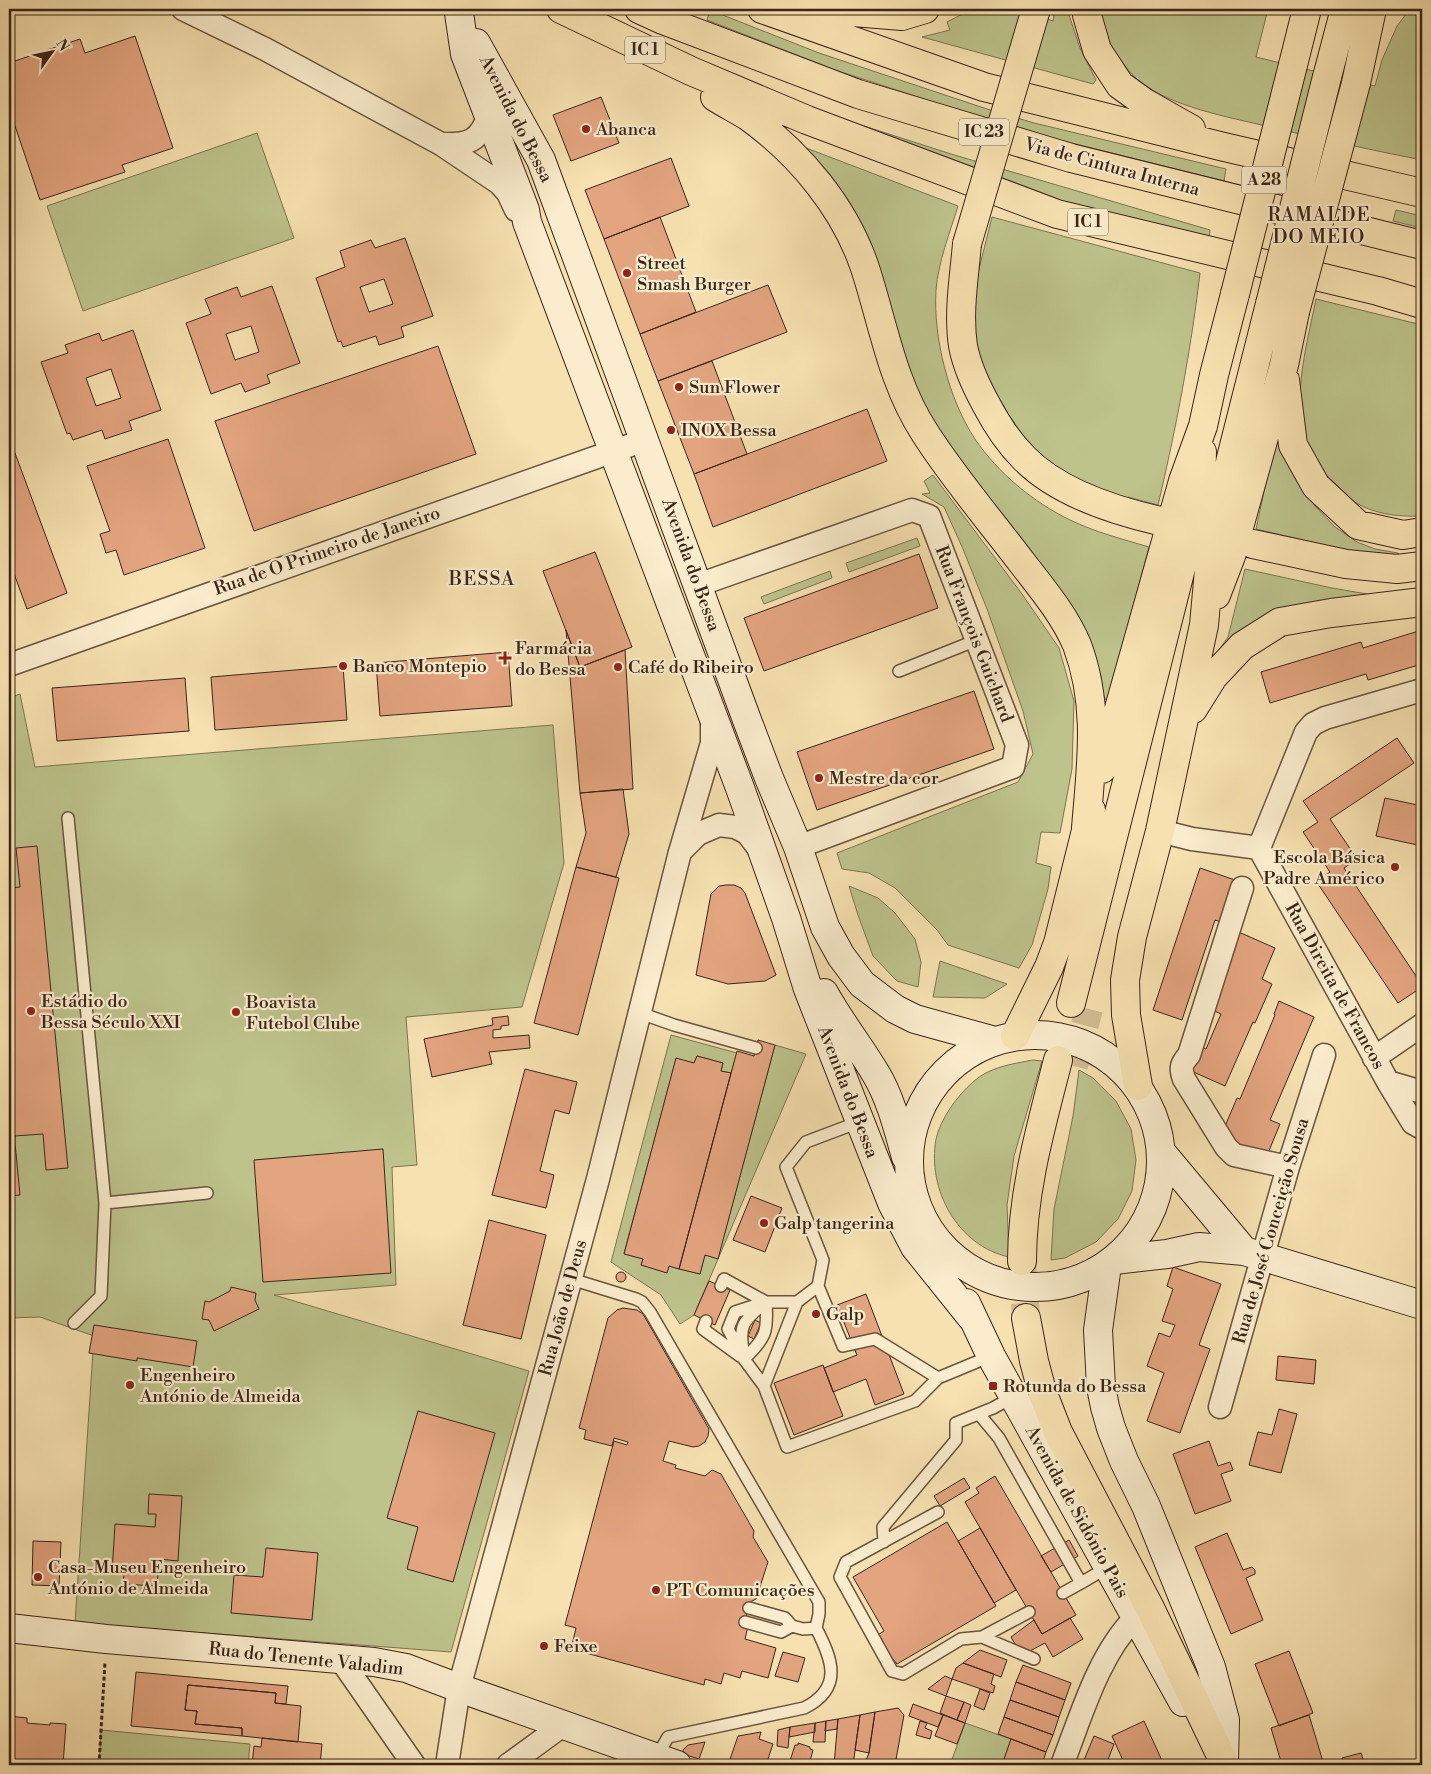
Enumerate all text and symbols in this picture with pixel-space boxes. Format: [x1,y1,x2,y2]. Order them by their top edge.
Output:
north arrow [28,28,78,78]
text: N [51,36,73,55]
road number: IC 1 [625,36,665,64]
street label: Avenida do Bessa [474,51,558,187]
place label: Abanca [595,118,657,141]
road number: IC 23 [959,118,1009,146]
marker: Abanca [580,123,592,135]
street label: Via de Cintura Interna [1021,132,1203,202]
road number: A 28 [1242,166,1286,194]
district label: RAMALDE DO MEIO [1267,203,1371,249]
road number: IC 1 [1068,208,1108,236]
place label: Street Smash Burger [637,252,751,296]
marker: Street Smash Burger [621,267,633,279]
place label: Sun Flower [689,376,780,399]
marker: Sun Flower [673,381,685,393]
place label: INOX Bessa [681,419,777,442]
marker: INOX Bessa [665,424,677,436]
street label: Avenida do Bessa [656,495,726,635]
street label: Rua de O Primeiro de Janeiro [211,501,443,601]
street label: Rua François Guichard [930,542,1019,726]
district label: BESSA [448,567,515,591]
place label: Farmácia do Bessa [515,637,593,681]
marker: Farmácia do Bessa [499,652,511,664]
place label: Banco Montepio [352,655,487,678]
place label: Café do Ribeiro [628,656,754,679]
marker: Banco Montepio [337,660,349,672]
marker: Café do Ribeiro [612,661,624,673]
place label: Mestre da cor [829,767,939,790]
marker: Mestre da cor [813,772,825,784]
place label: Escola Básica Padre Américo [1263,846,1386,890]
marker: Escola Básica Padre Américo [1389,861,1401,873]
street label: Rua Direita de Francos [1280,899,1390,1073]
place label: Estádio do Bessa Século XXI [40,990,181,1034]
place label: Boavista Futebol Clube [245,991,360,1035]
marker: Estádio do Bessa Século XXI [25,1005,37,1017]
marker: Boavista Futebol Clube [230,1006,242,1018]
street label: Avenida do Bessa [812,1022,884,1162]
street label: Rua de José Conceição Sousa [1228,1114,1315,1347]
place label: Galp tangerina [774,1212,895,1235]
marker: Galp tangerina [758,1217,770,1229]
street label: Rua João de Deus [534,1237,592,1379]
place label: Galp [826,1303,864,1326]
marker: Galp [810,1308,822,1320]
place label: Engenheiro António de Almeida [139,1364,302,1408]
place label: Rotunda do Bessa [1003,1375,1147,1398]
marker: Engenheiro António de Almeida [124,1379,136,1391]
marker: Rotunda do Bessa [987,1380,999,1392]
street label: Avenida de Sidónio Pais [1020,1421,1134,1602]
place label: Casa-Museu Engenheiro António de Almeida [47,1556,246,1600]
marker: Casa-Museu Engenheiro António de Almeida [32,1571,44,1583]
place label: PT Comunicações [666,1579,815,1602]
marker: PT Comunicações [650,1584,662,1596]
place label: Feixe [554,1635,598,1658]
street label: Rua do Tenente Valadim [207,1637,405,1681]
marker: Feixe [538,1640,550,1652]

